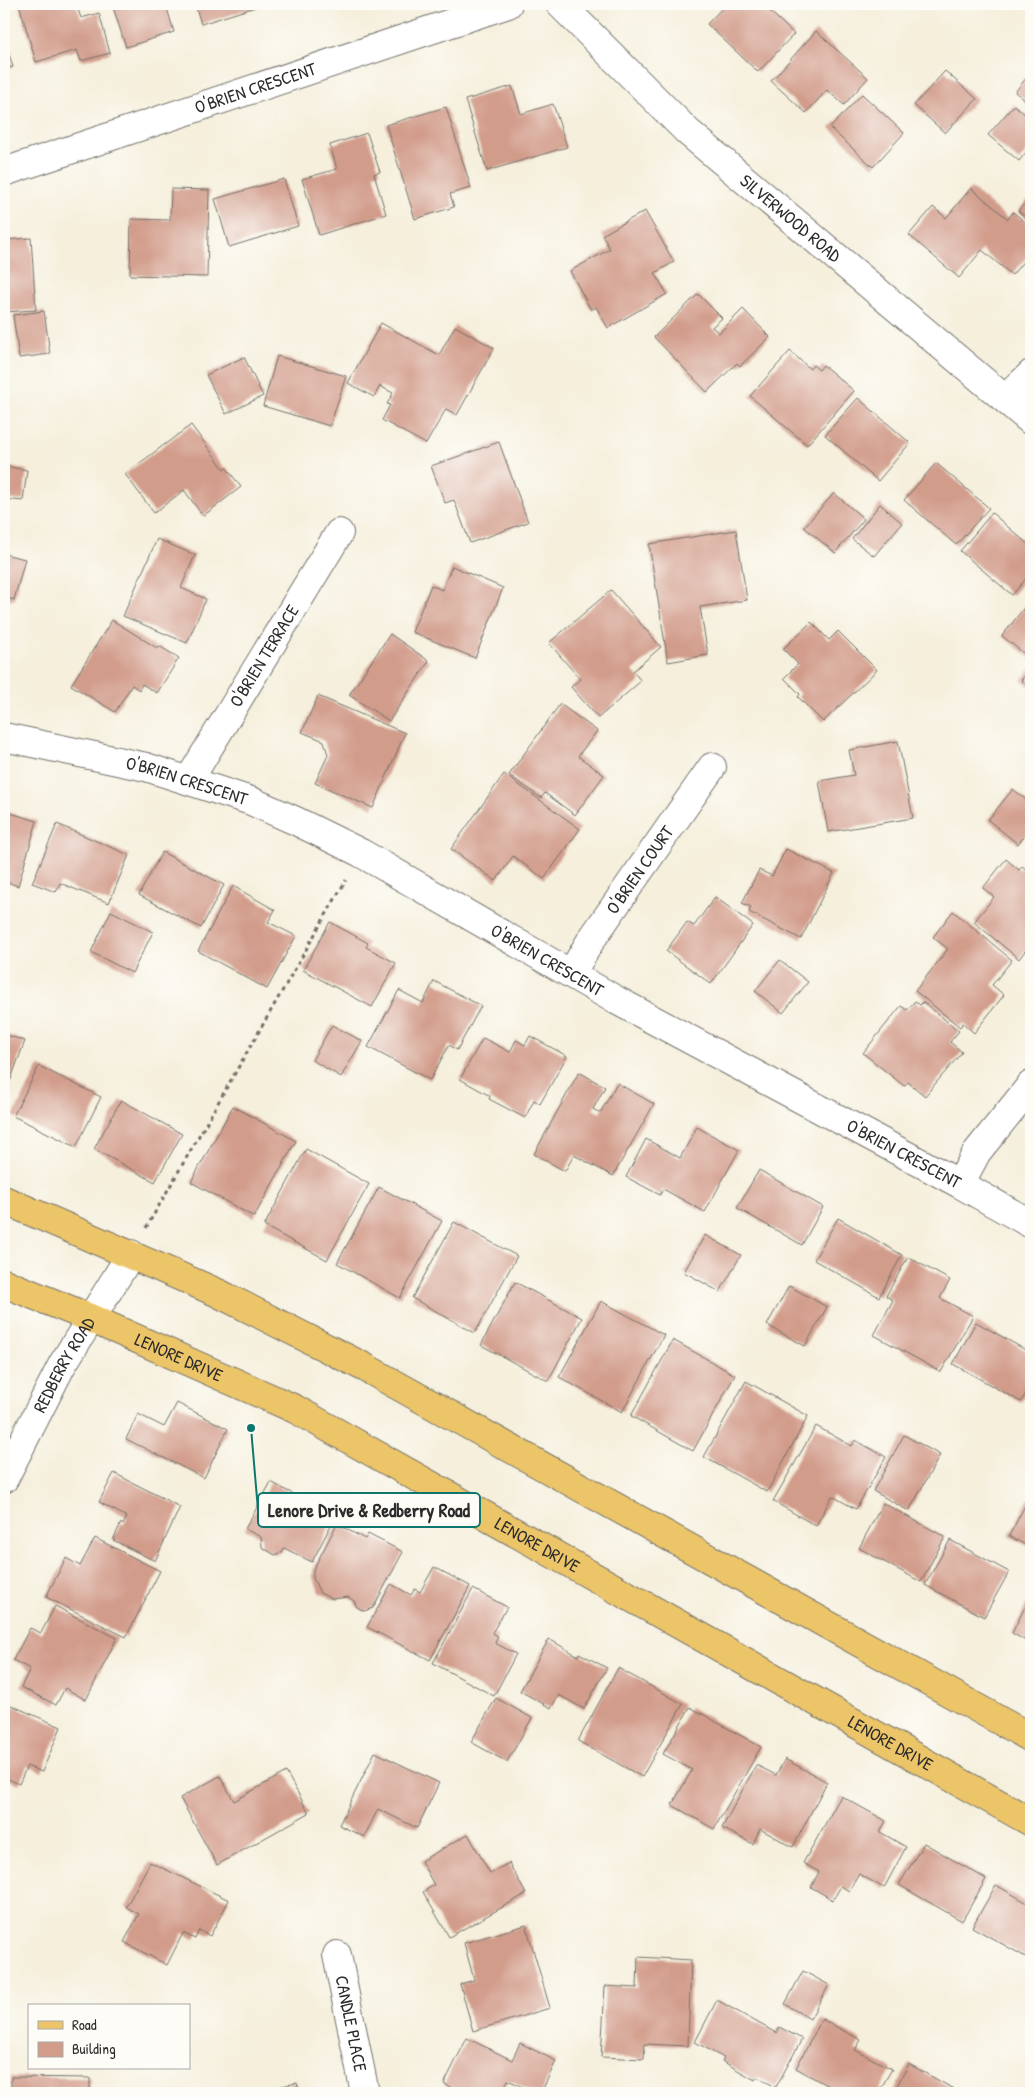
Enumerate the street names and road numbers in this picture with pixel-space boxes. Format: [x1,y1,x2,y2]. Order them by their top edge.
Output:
street label: O'BRIEN CRESCENT [191,56,320,120]
street label: SILVERWOOD ROAD [735,168,847,268]
street label: O'BRIEN TERRACE [223,600,305,712]
street label: O'BRIEN CRESCENT [124,750,251,811]
street label: O'BRIEN COURT [600,820,680,919]
street label: O'BRIEN CRESCENT [486,917,609,1003]
street label: O'BRIEN CRESCENT [842,1113,966,1195]
street label: REDBERRY ROAD [27,1312,101,1417]
street label: LENORE DRIVE [131,1327,227,1387]
street label: LENORE DRIVE [491,1511,585,1578]
street label: LENORE DRIVE [844,1709,938,1777]
street label: CANDLE PLACE [329,1973,373,2074]

